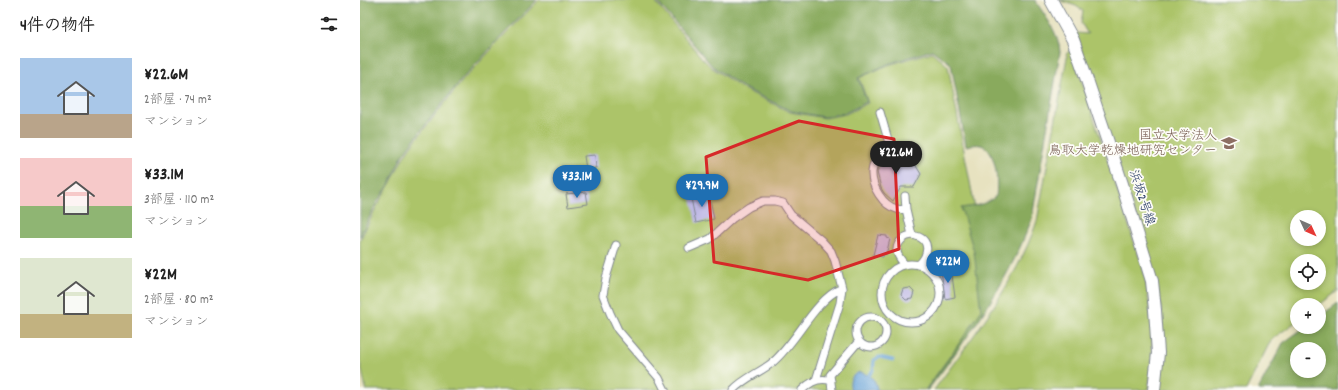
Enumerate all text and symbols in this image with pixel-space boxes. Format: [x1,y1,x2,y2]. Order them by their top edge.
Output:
icon: filters [318,13,340,35]
text: 4件の物件 [20,15,95,39]
text: ¥22.6M [144,64,188,88]
icon: home [52,74,100,122]
text: 2部屋 · 74 m² [144,91,212,110]
text: マンション [144,113,208,132]
place label: 国立大学法人 鳥取大学乾燥地研究センター [1049,127,1217,161]
school or university icon: 国立大学法人 鳥取大学乾燥地研究センター [1220,134,1238,152]
pin: ¥22.6M [863,141,929,175]
text: ¥22.6M [879,144,913,163]
text: ¥33.1M [144,164,184,188]
pin: ¥33.1M [544,165,610,199]
text: ¥33.1M [562,168,592,187]
street label: 浜坂2号線 [1123,168,1159,229]
icon: home [52,174,100,222]
pin: ¥29.9M [669,174,735,208]
text: ¥29.9M [685,177,719,196]
text: 3部屋 · 110 m² [144,191,214,210]
north arrow [1290,210,1326,246]
map controls [1290,210,1326,378]
text: マンション [144,213,208,232]
pin: ¥22M [924,250,972,284]
text: ¥22M [935,253,961,272]
button: locate [1290,254,1326,290]
text: ¥22M [144,264,177,288]
icon: home [52,274,100,322]
text: 2部屋 · 80 m² [144,291,214,310]
button: + [1290,298,1326,334]
text: マンション [144,313,208,332]
button: − [1290,342,1326,378]

